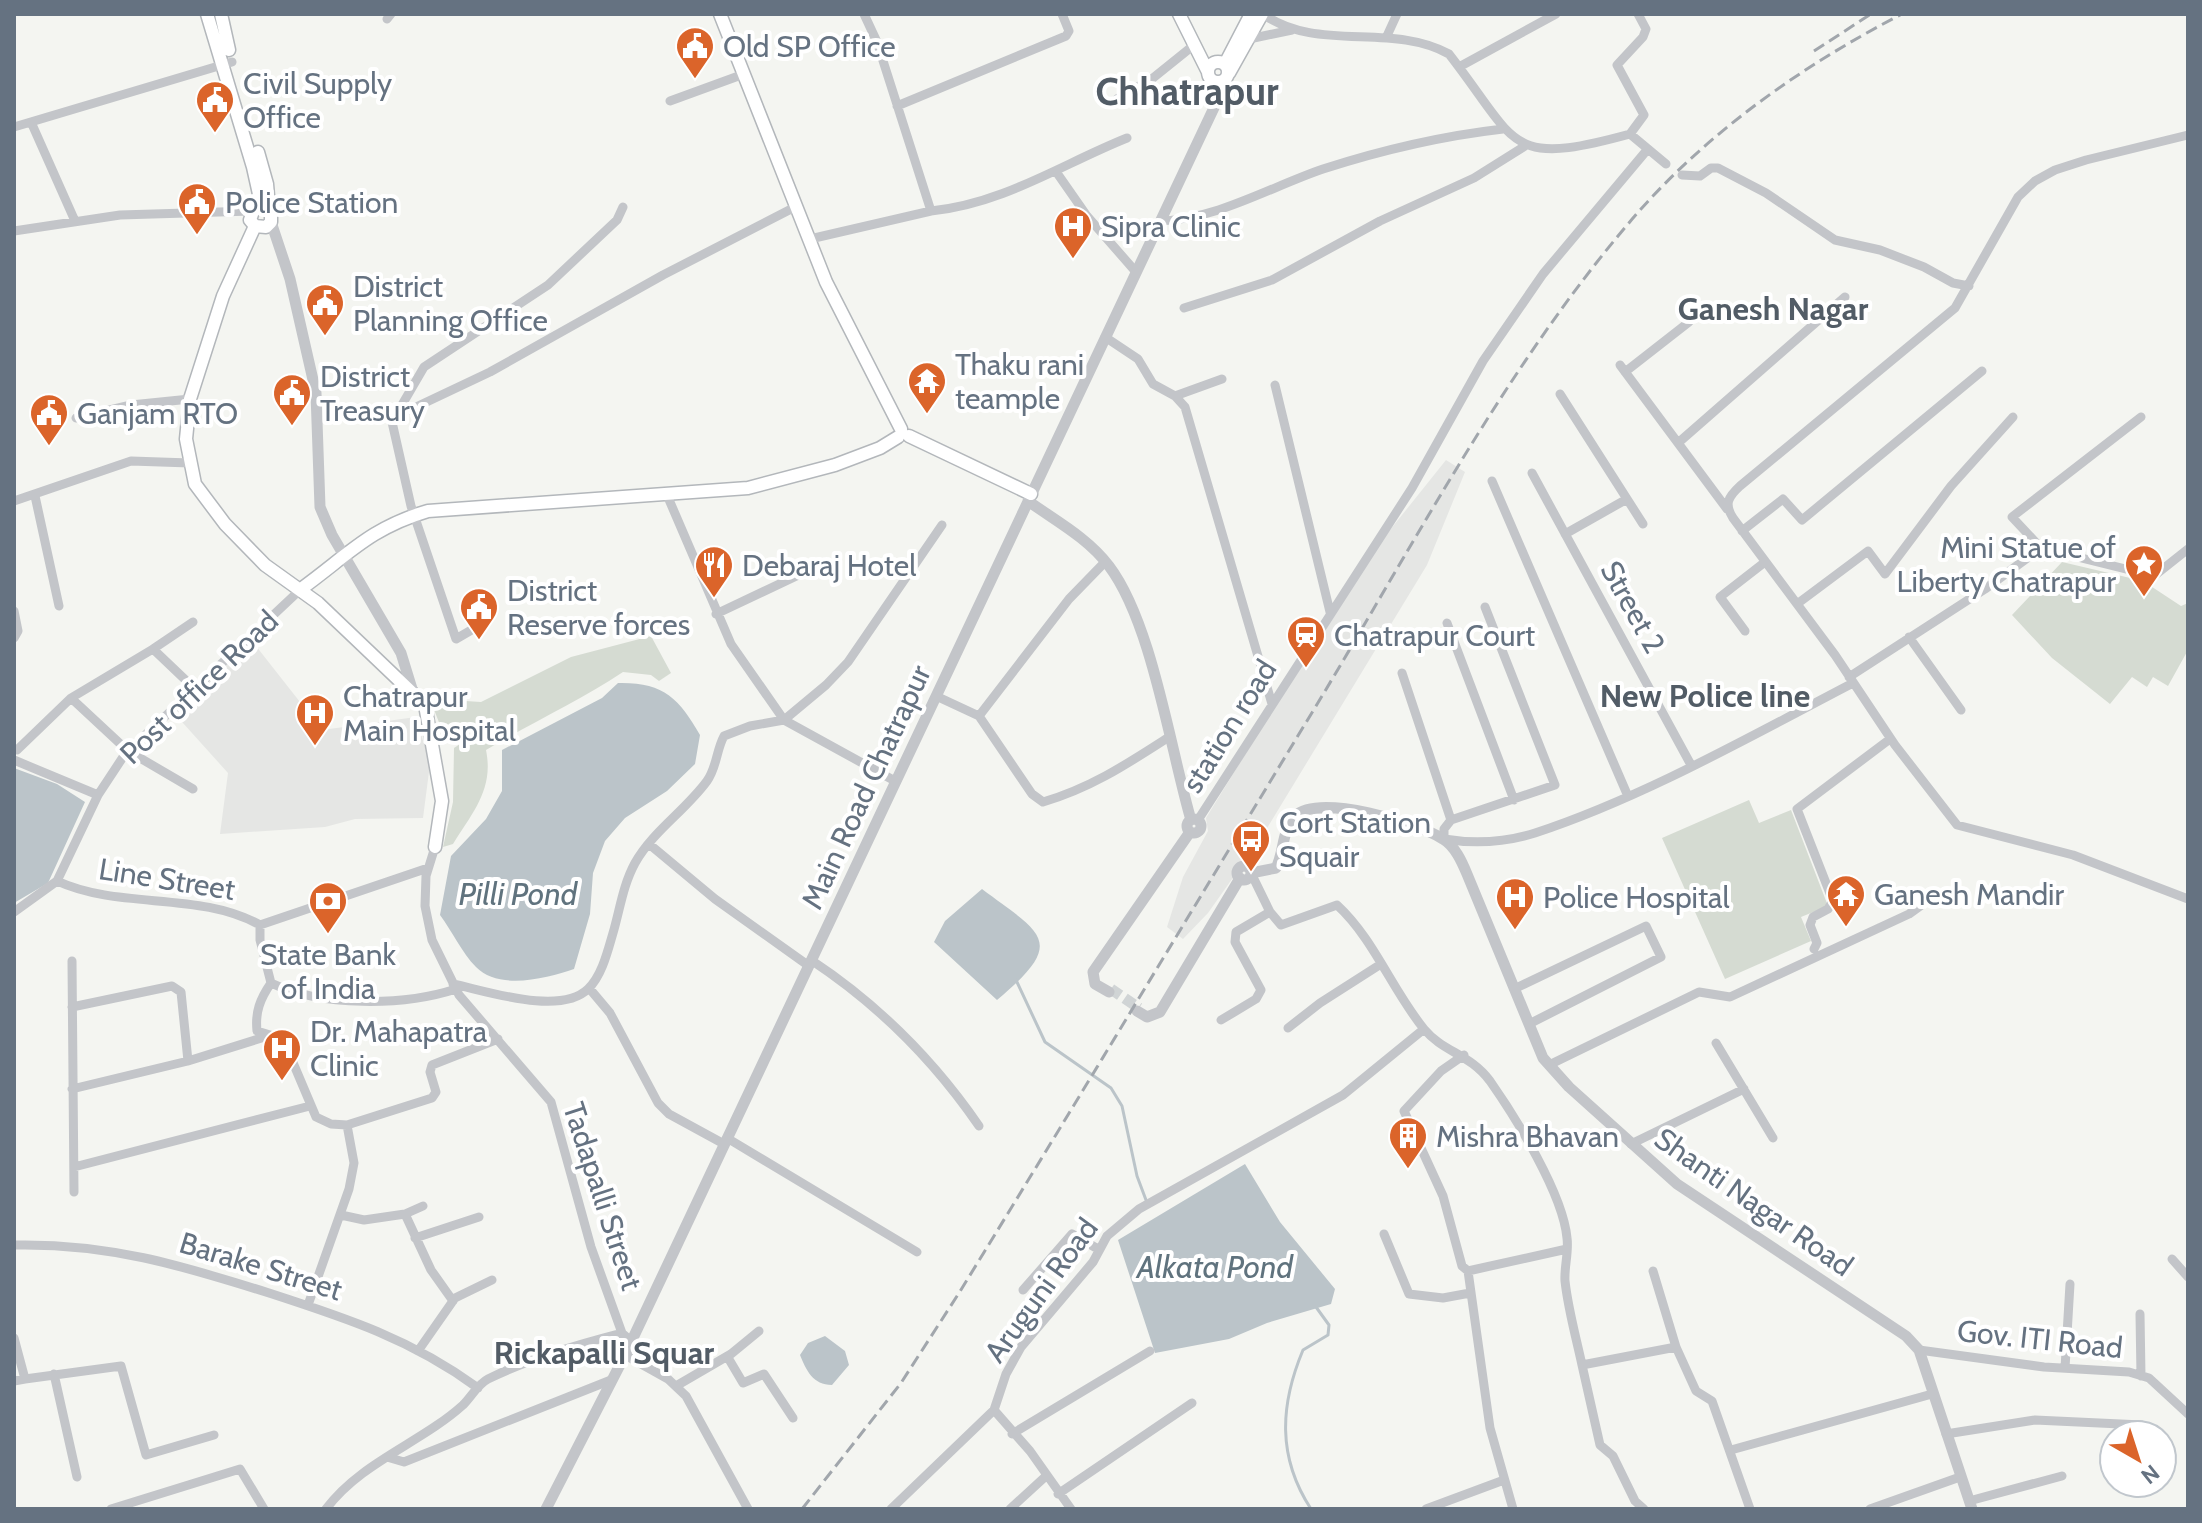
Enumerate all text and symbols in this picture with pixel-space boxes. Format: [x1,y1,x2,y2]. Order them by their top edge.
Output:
public building icon: Old SP Office [674,25,716,80]
place label: Old SP Office [723,28,896,65]
place label: Civil Supply Office [243,65,392,136]
district label: Chhatrapur [1095,68,1279,115]
public building icon: Civil Supply Office [194,79,236,134]
public building icon: Police Station [176,181,218,236]
place label: Police Station [225,184,398,221]
hospital icon: Sipra Clinic [1052,205,1094,260]
place label: Sipra Clinic [1101,208,1241,245]
place label: District Planning Office [353,268,548,339]
public building icon: District Planning Office [304,282,346,337]
district label: Ganesh Nagar [1678,289,1869,328]
place label: Thaku rani teample [955,346,1084,417]
place label: District Treasury [320,358,425,429]
temple icon: Thaku rani teample [906,360,948,415]
public building icon: District Treasury [271,372,313,427]
public building icon: Ganjam RTO [28,392,70,447]
place label: Ganjam RTO [77,395,238,432]
place label: Mini Statue of Liberty Chatrapur [1897,529,2117,600]
place icon: Mini Statue of Liberty Chatrapur [2123,543,2165,598]
restaurant icon: Debaraj Hotel [693,544,735,599]
place label: Debaraj Hotel [742,547,916,584]
street label: Street 2 [1593,554,1673,660]
place label: District Reserve forces [507,572,690,643]
public building icon: District Reserve forces [458,586,500,641]
street label: Post office Road [112,602,286,772]
station icon: Chatrapur Court [1285,614,1327,669]
place label: Chatrapur Court [1334,617,1535,654]
street label: station road [1174,653,1284,799]
street label: Main Road Chatrapur [793,659,939,915]
district label: New Police line [1600,676,1810,715]
place label: Chatrapur Main Hospital [343,678,516,749]
hospital icon: Chatrapur Main Hospital [294,692,336,747]
place label: Cort Station Squair [1279,804,1431,875]
bus stop icon: Cort Station Squair [1230,818,1272,873]
street label: Line Street [96,850,238,908]
temple icon: Ganesh Mandir [1825,873,1867,928]
water label: Pilli Pond [459,874,579,913]
hospital icon: Police Hospital [1494,876,1536,931]
place label: Ganesh Mandir [1874,876,2064,913]
place label: Police Hospital [1543,879,1730,916]
bank icon: State Bank of India [307,880,349,935]
place label: State Bank of India [260,936,397,1007]
place label: Dr. Mahapatra Clinic [310,1013,488,1084]
hospital icon: Dr. Mahapatra Clinic [261,1027,303,1082]
street label: Tadapalli Street [555,1098,651,1294]
building icon: Mishra Bhavan [1387,1115,1429,1170]
place label: Mishra Bhavan [1436,1118,1619,1155]
street label: Shanti Nagar Road [1648,1120,1860,1284]
street label: Aruguni Road [976,1211,1106,1369]
street label: Barake Street [175,1224,347,1308]
water label: Alkata Pond [1135,1247,1294,1286]
street label: Gov. ITI Road [1955,1312,2125,1366]
district label: Rickapalli Squar [494,1333,715,1372]
north arrow [2098,1419,2178,1499]
text: N [2136,1459,2165,1490]

